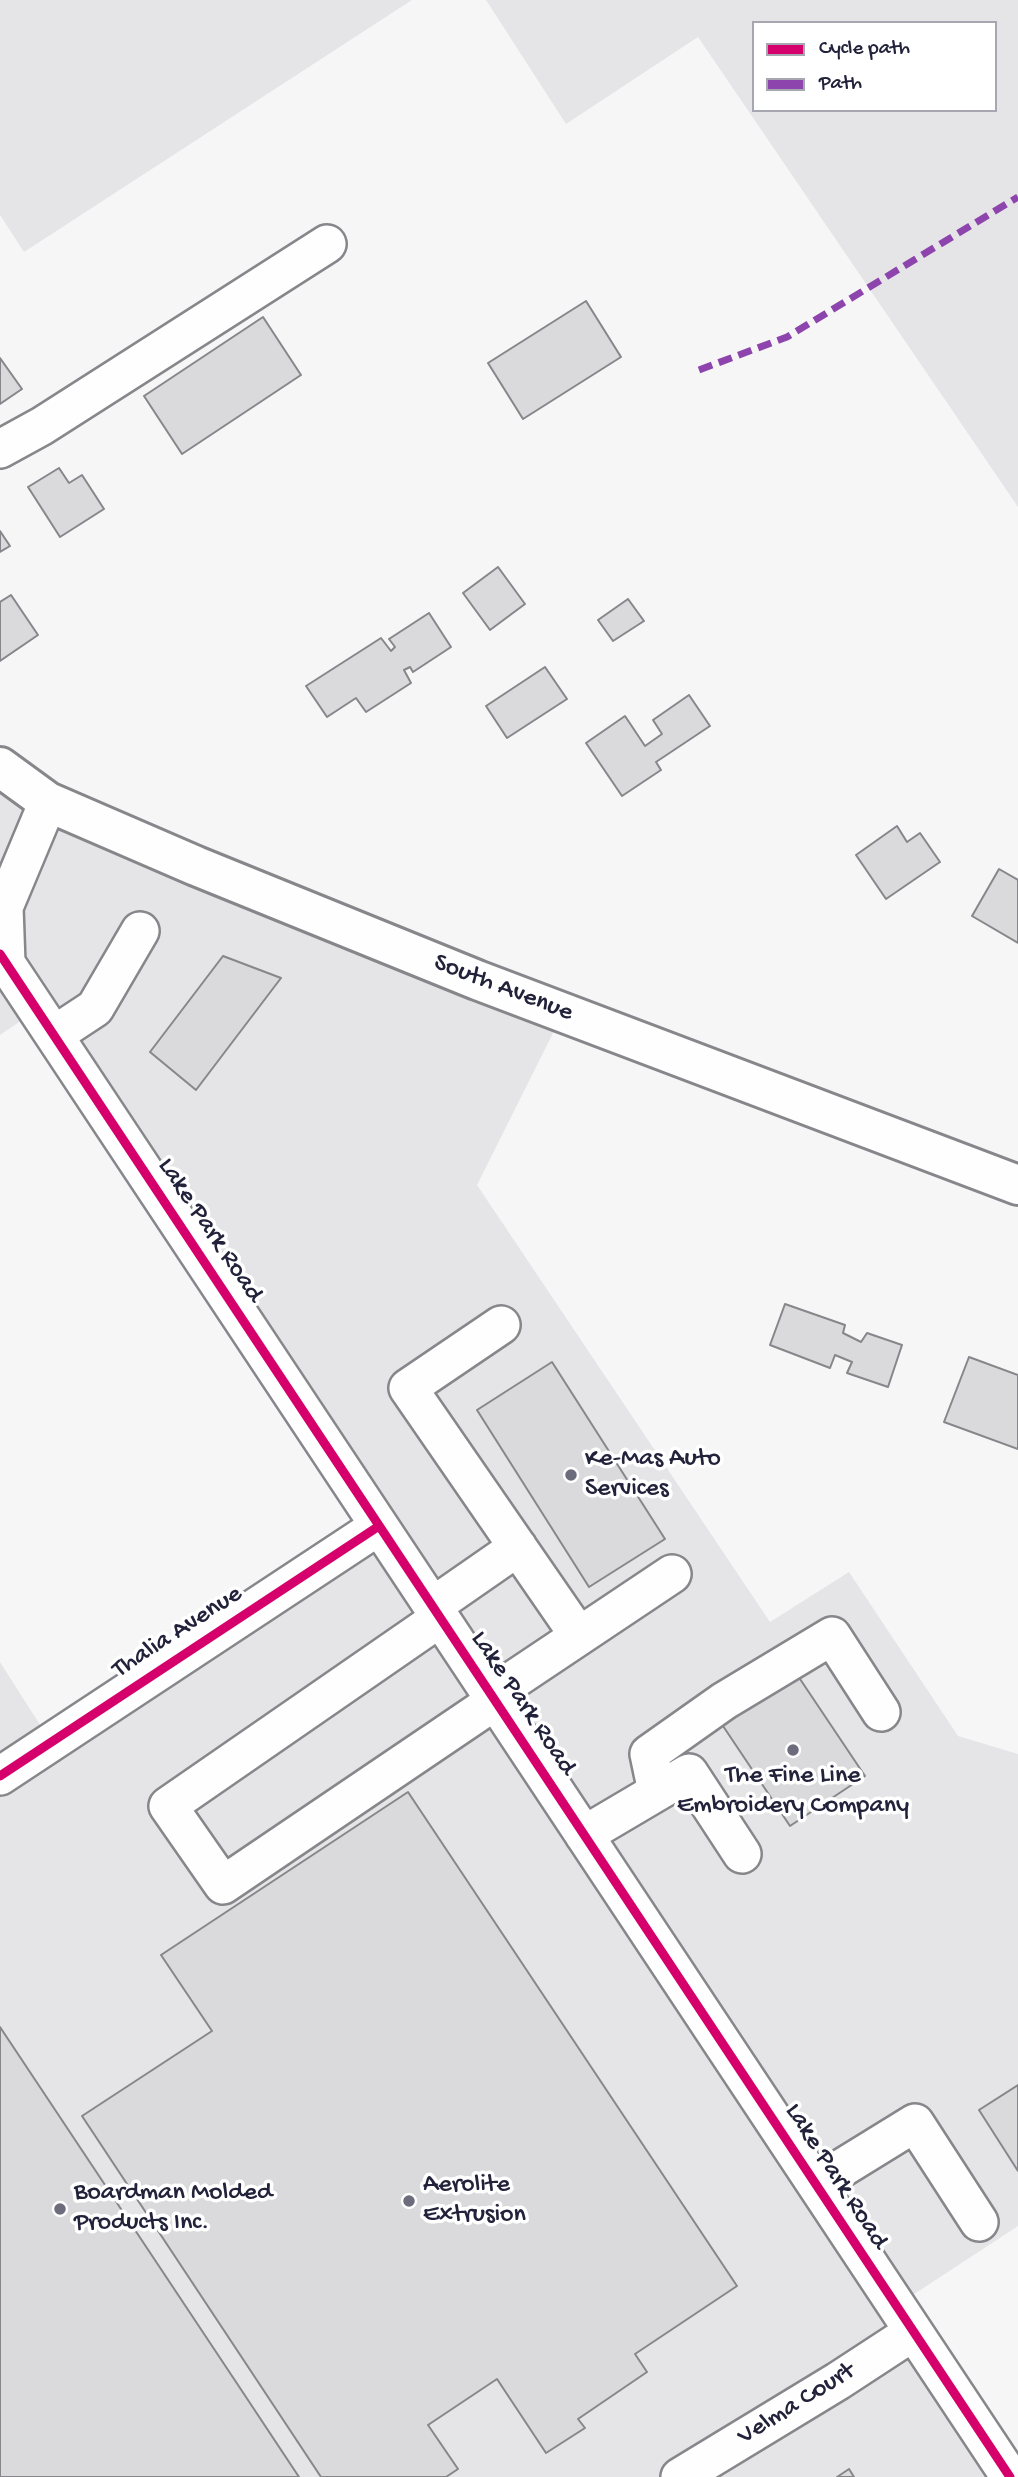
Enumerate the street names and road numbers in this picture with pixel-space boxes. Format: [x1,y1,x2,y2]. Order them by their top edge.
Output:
street label: South Avenue [429,948,577,1030]
street label: Lake Park Road [149,1153,269,1309]
street label: Thalia Avenue [107,1579,249,1687]
street label: Lake Park Road [462,1626,582,1782]
street label: Lake Park Road [776,2098,894,2256]
street label: Velma Court [733,2357,861,2453]

